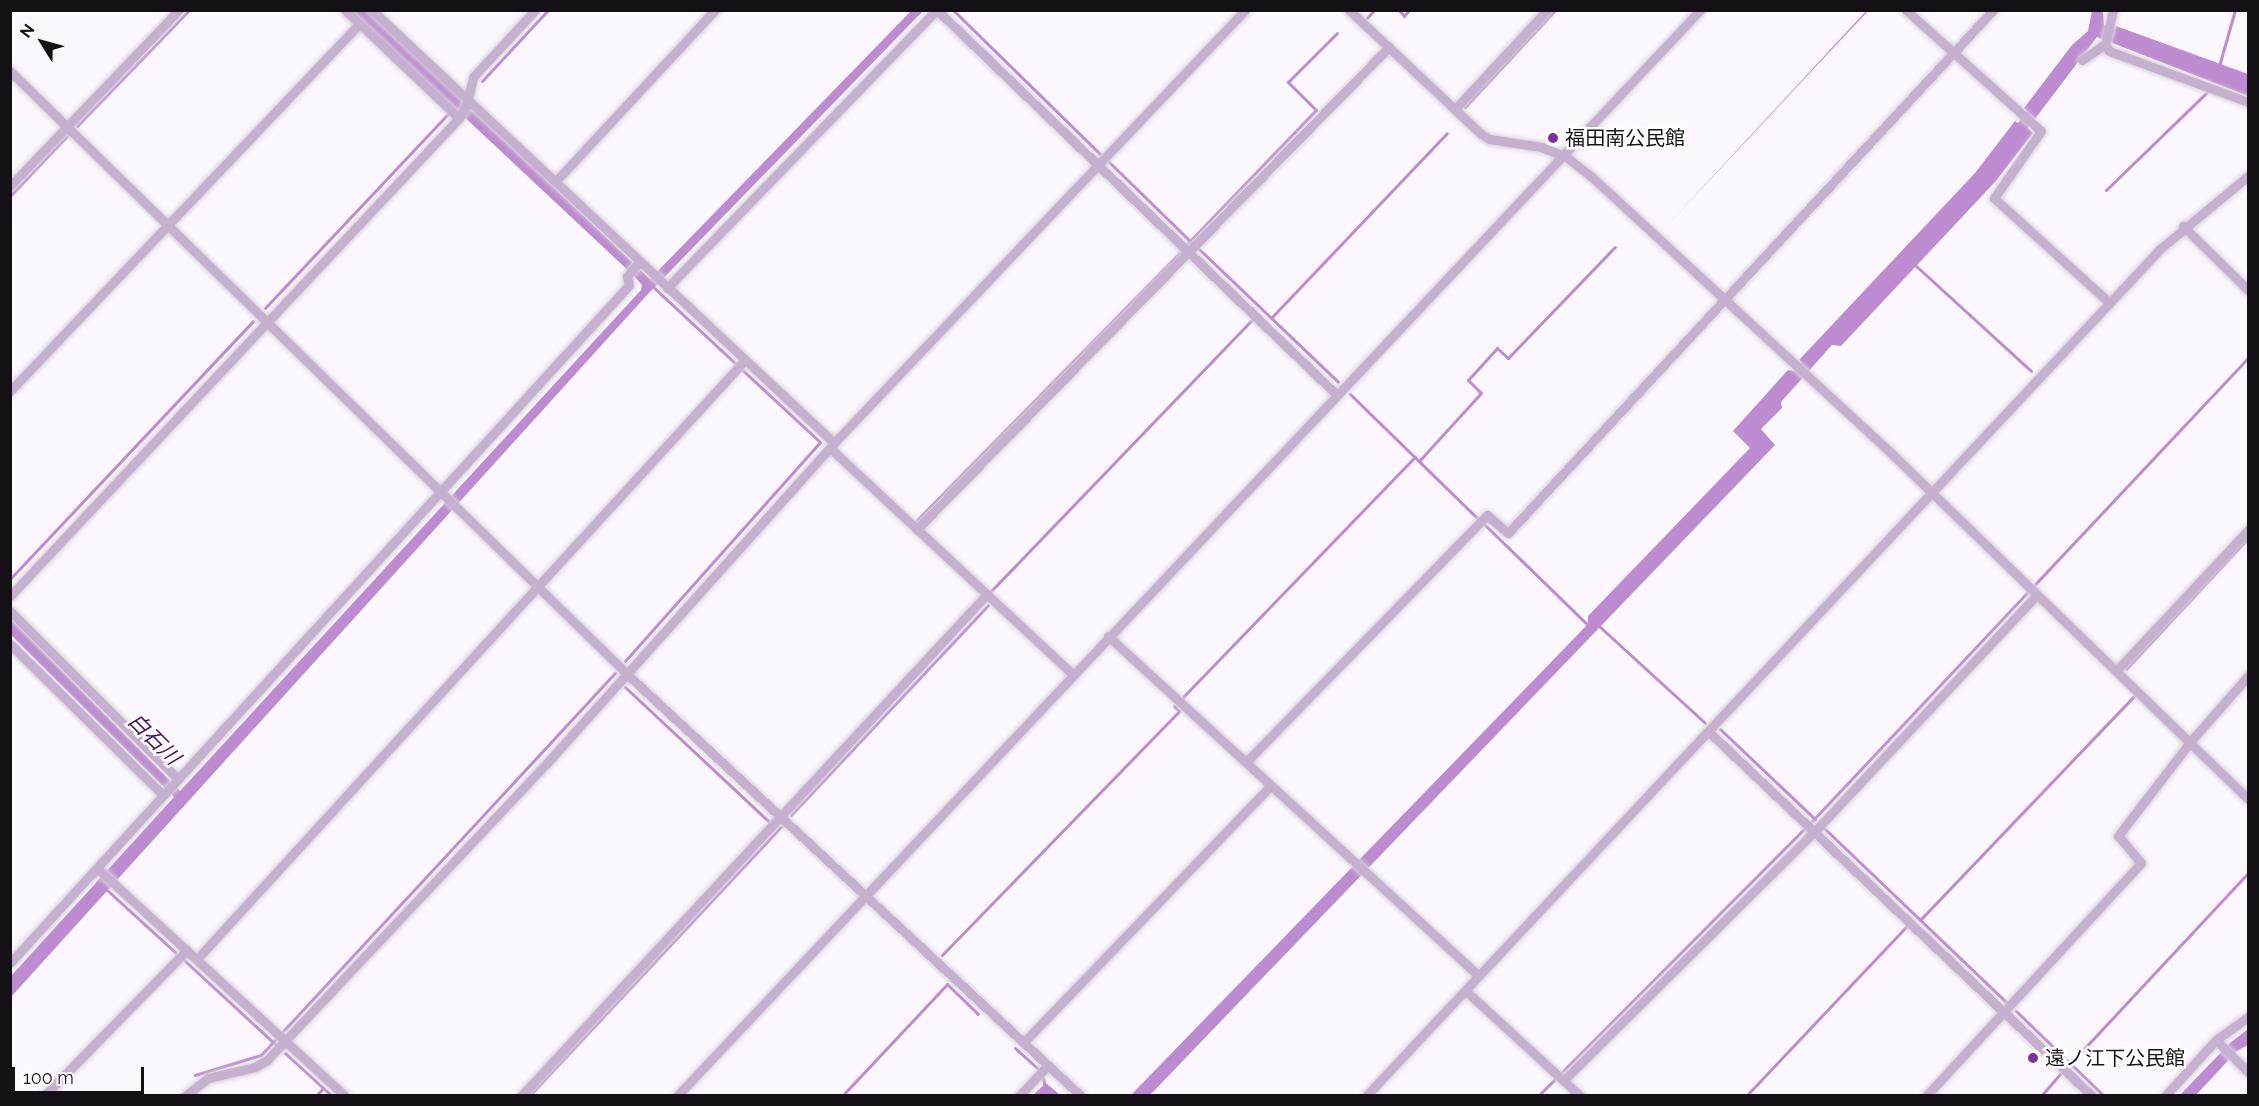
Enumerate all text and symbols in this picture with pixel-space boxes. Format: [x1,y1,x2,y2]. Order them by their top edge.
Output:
north arrow [12,12,72,72]
text: N [16,20,38,41]
place label: 福田南公民館 [1565,126,1685,150]
marker: 福田南公民館 [1546,131,1560,145]
water label: 白石川 [123,708,185,770]
place label: 遠ノ江下公民館 [2045,1046,2185,1070]
marker: 遠ノ江下公民館 [2026,1051,2040,1065]
scale bar [15,1055,147,1093]
text: 100 m [23,1067,74,1088]

